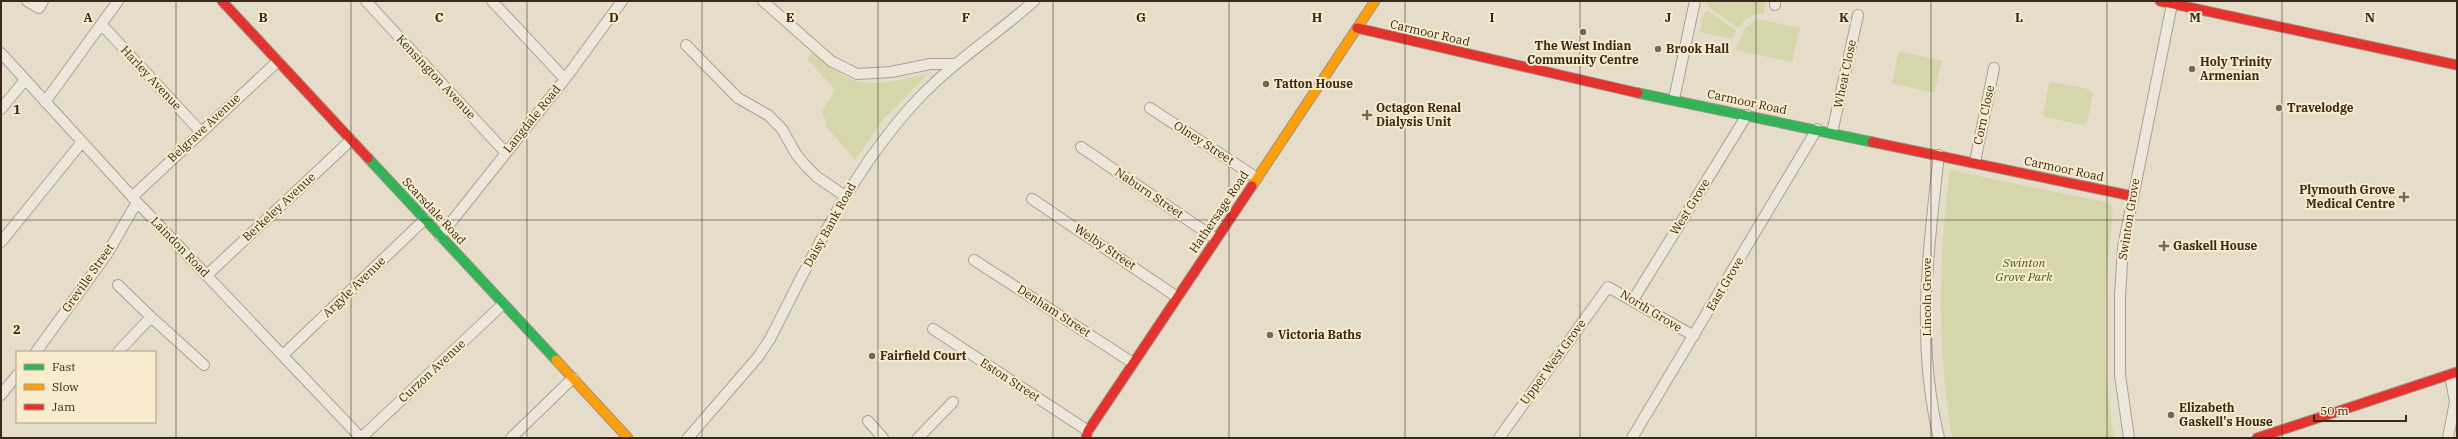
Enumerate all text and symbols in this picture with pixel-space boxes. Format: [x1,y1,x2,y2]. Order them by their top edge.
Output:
text: A [83,9,93,26]
text: B [258,9,268,26]
text: C [435,9,444,26]
text: D [609,9,619,26]
text: E [786,9,794,26]
text: F [962,9,970,26]
text: G [1136,9,1146,26]
text: H [1312,9,1323,26]
text: I [1490,9,1495,26]
text: J [1665,9,1672,26]
text: K [1839,9,1849,26]
text: L [2015,9,2023,26]
text: M [2189,9,2201,26]
text: N [2365,9,2375,26]
street label: Carmoor Road [1389,16,1471,49]
marker: The West Indian Community Centre [1578,27,1588,37]
street label: Kensington Avenue [393,31,479,122]
place label: The West Indian Community Centre [1527,38,1639,67]
street label: Wheat Close [1830,38,1859,109]
place label: Brook Hall [1666,41,1729,56]
street label: Harley Avenue [118,42,185,113]
marker: Brook Hall [1653,44,1663,54]
place label: Holy Trinity Armenian [2200,54,2272,83]
marker: Holy Trinity Armenian [2187,64,2197,74]
place label: Tatton House [1274,76,1353,91]
marker: Tatton House [1261,79,1271,89]
street label: Langdale Road [500,82,564,156]
street label: Corn Close [1970,84,1997,146]
street label: Carmoor Road [1706,86,1788,117]
street label: Belgrave Avenue [164,90,243,165]
place label: Octagon Renal Dialysis Unit [1376,100,1461,129]
place label: Travelodge [2287,100,2354,115]
text: 1 [13,101,21,118]
marker: Travelodge [2274,103,2284,113]
marker: Octagon Renal Dialysis Unit [1361,109,1373,121]
street label: Olney Street [1171,117,1237,168]
street label: Carmoor Road [2023,153,2105,184]
street label: Naburn Street [1112,164,1187,221]
street label: Hathersage Road [1186,168,1252,256]
street label: Berkeley Avenue [239,169,318,244]
street label: Scarsdale Road [399,174,469,247]
street label: West Grove [1666,176,1713,238]
street label: Swinton Grove [2115,177,2142,261]
street label: Daisy Bank Road [800,180,859,270]
place label: Plymouth Grove Medical Centre [2299,182,2395,211]
marker: Plymouth Grove Medical Centre [2398,191,2410,203]
street label: Laindon Road [148,213,213,280]
street label: Welby Street [1072,220,1139,273]
place label: Gaskell House [2173,238,2258,253]
street label: Greville Street [58,240,117,315]
marker: Gaskell House [2158,240,2170,252]
street label: Argyle Avenue [319,253,388,320]
street label: East Grove [1703,254,1747,313]
park label: Swinton Grove Park [1995,255,2053,284]
street label: Lincoln Grove [1919,258,1934,336]
street label: Denham Street [1015,281,1094,340]
street label: North Grove [1618,286,1685,335]
street label: Upper West Grove [1517,316,1589,407]
text: 2 [13,321,21,338]
place label: Victoria Baths [1278,327,1361,342]
marker: Victoria Baths [1265,330,1275,340]
street label: Curzon Avenue [395,336,468,405]
place label: Fairfield Court [880,348,967,363]
legend [16,351,156,423]
marker: Fairfield Court [867,351,877,361]
street label: Eston Street [977,355,1043,405]
text: Fast [52,359,76,374]
text: Slow [52,379,79,394]
scale bar [2314,397,2406,423]
text: Jam [52,399,76,414]
place label: Elizabeth Gaskell's House [2179,400,2273,429]
text: 50 m [2320,403,2349,418]
marker: Elizabeth Gaskell's House [2166,410,2176,420]

